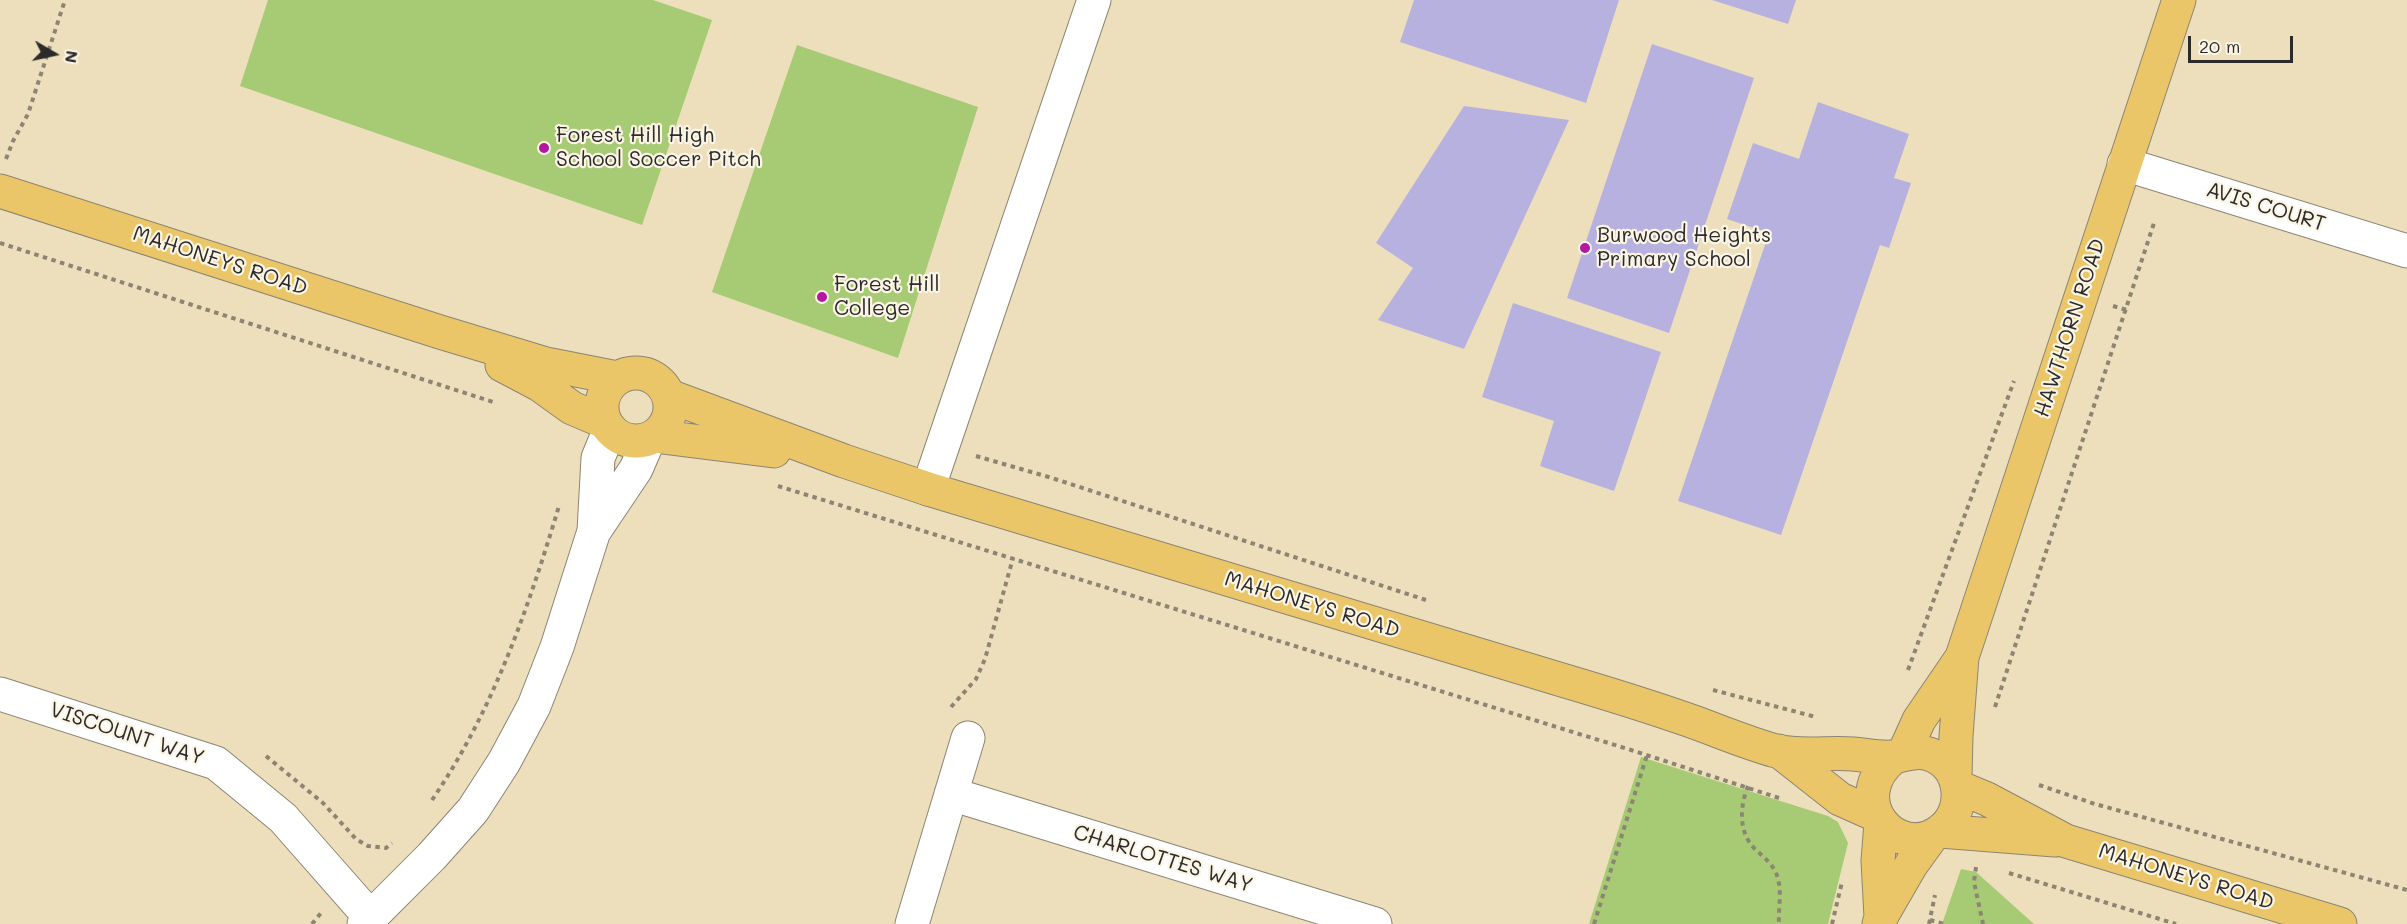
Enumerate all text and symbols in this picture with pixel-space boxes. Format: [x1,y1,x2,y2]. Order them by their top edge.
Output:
north arrow [24,24,84,84]
scale bar [2191,24,2296,62]
text: 20 m [2199,34,2240,58]
text: N [61,49,84,65]
place label: Forest Hill High School Soccer Pitch [556,123,761,173]
marker: Forest Hill High School Soccer Pitch [537,141,551,155]
street label: AVIS COURT [2203,177,2329,237]
street label: MAHONEYS ROAD [130,221,310,301]
place label: Burwood Heights Primary School [1597,223,1771,273]
street label: HAWTHORN ROAD [2029,236,2111,420]
marker: Burwood Heights Primary School [1578,241,1592,255]
place label: Forest Hill College [834,272,940,322]
marker: Forest Hill College [815,290,829,304]
street label: MAHONEYS ROAD [1221,566,1403,644]
street label: VISCOUNT WAY [47,697,207,771]
street label: CHARLOTTES WAY [1070,820,1256,898]
street label: MAHONEYS ROAD [2095,838,2277,916]

